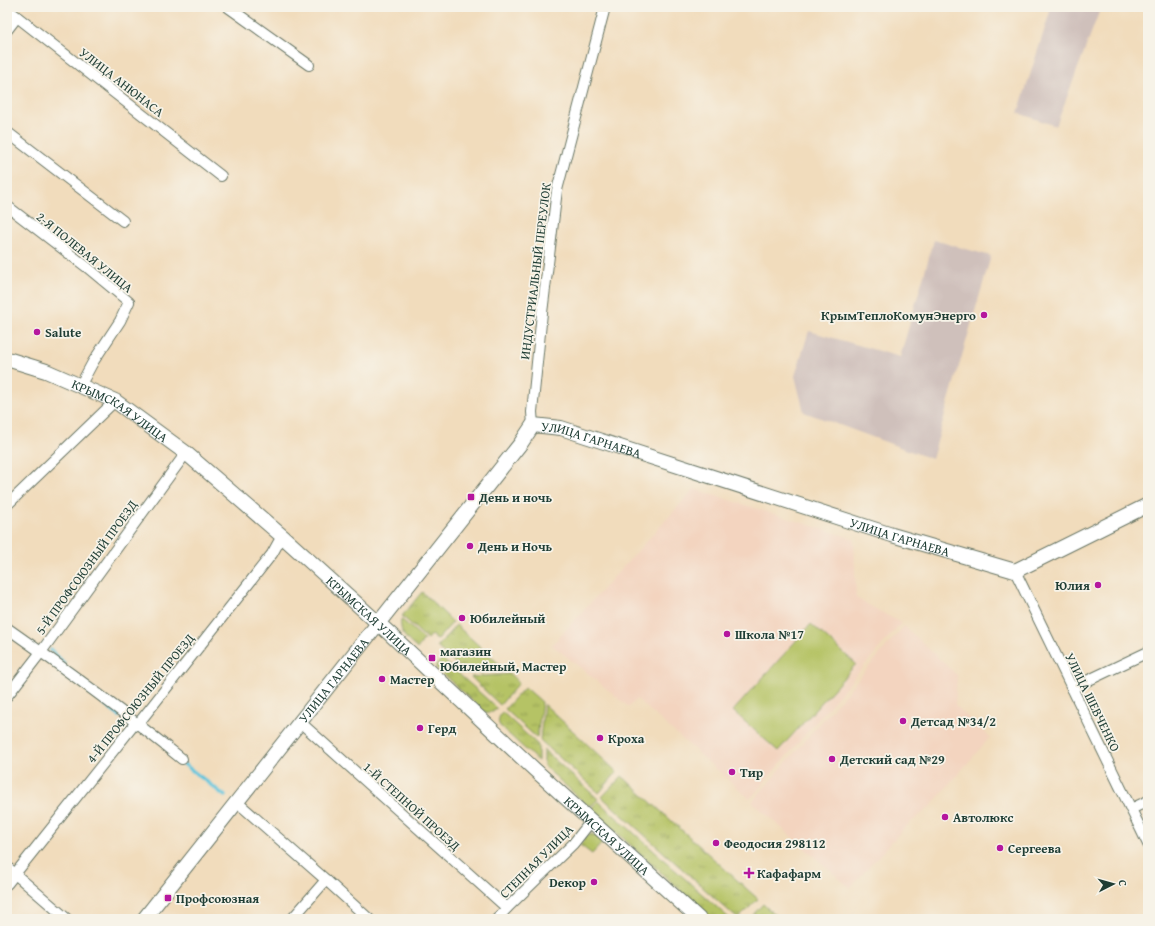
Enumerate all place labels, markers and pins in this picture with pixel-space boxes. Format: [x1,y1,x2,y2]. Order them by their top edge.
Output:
place label: КрымТеплоКомунЭнерго [821,306,976,325]
marker: КрымТеплоКомунЭнерго [979,310,989,320]
place label: Salute [45,323,81,342]
marker: Salute [32,327,42,337]
place label: День и ночь [478,488,553,507]
marker: День и ночь [466,492,476,502]
place label: День и Ночь [477,537,553,556]
marker: День и Ночь [465,541,475,551]
place label: Юлия [1055,576,1090,595]
marker: Юлия [1093,580,1103,590]
place label: Юбилейный [470,609,546,628]
marker: Юбилейный [457,613,467,623]
place label: Школа №17 [735,625,804,644]
marker: Школа №17 [722,629,732,639]
place label: магазин Юбилейный, Мастер [440,642,567,676]
marker: магазин Юбилейный, Мастер [427,653,437,663]
place label: Мастер [390,670,435,689]
marker: Мастер [377,674,387,684]
place label: Детсад №34/2 [910,712,996,731]
marker: Детсад №34/2 [898,716,908,726]
place label: Герд [428,719,456,738]
marker: Герд [415,723,425,733]
place label: Кроха [608,729,645,748]
marker: Кроха [595,733,605,743]
place label: Детский сад №29 [839,750,945,769]
marker: Детский сад №29 [827,754,837,764]
place label: Тир [740,763,764,782]
marker: Тир [727,767,737,777]
place label: Автолюкс [953,808,1013,827]
marker: Автолюкс [940,812,950,822]
place label: Феодосия 298112 [724,834,826,853]
marker: Феодосия 298112 [711,838,721,848]
place label: Сергеева [1008,839,1062,858]
marker: Сергеева [995,843,1005,853]
place label: Кафафарм [757,864,821,883]
marker: Кафафарм [744,868,754,878]
place label: Dекор [549,873,587,892]
marker: Dекор [589,877,599,887]
place label: Профсоюзная [176,889,259,908]
marker: Профсоюзная [163,893,173,903]

